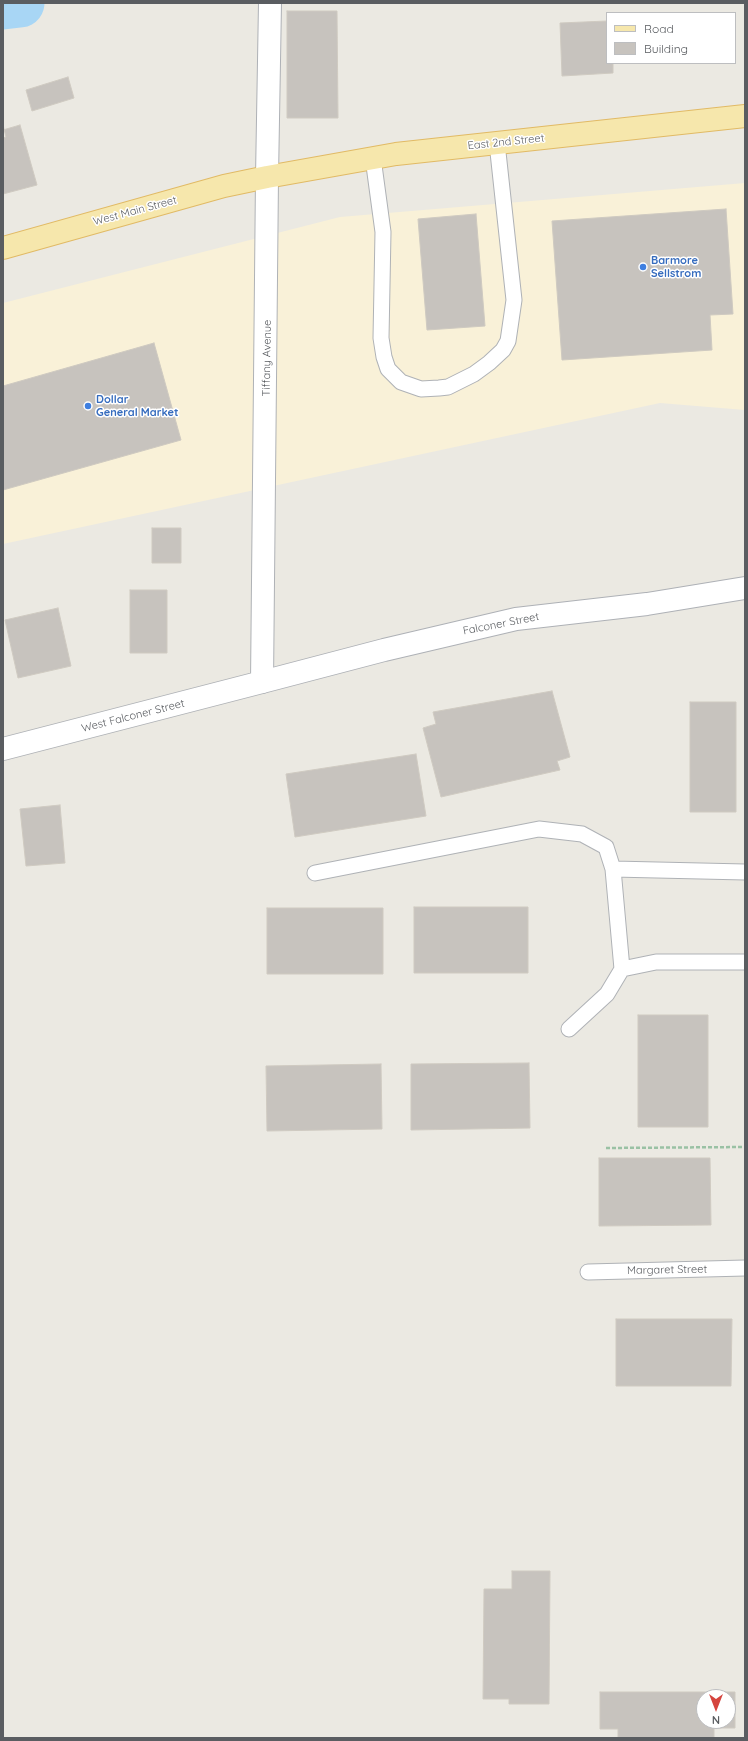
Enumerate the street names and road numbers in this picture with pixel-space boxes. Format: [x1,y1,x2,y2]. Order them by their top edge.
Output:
street label: East 2nd Street [467,131,545,153]
street label: West Main Street [92,193,178,229]
street label: Tiffany Avenue [260,320,274,396]
street label: Falconer Street [462,610,540,638]
street label: West Falconer Street [80,697,186,735]
street label: Margaret Street [627,1263,707,1277]

